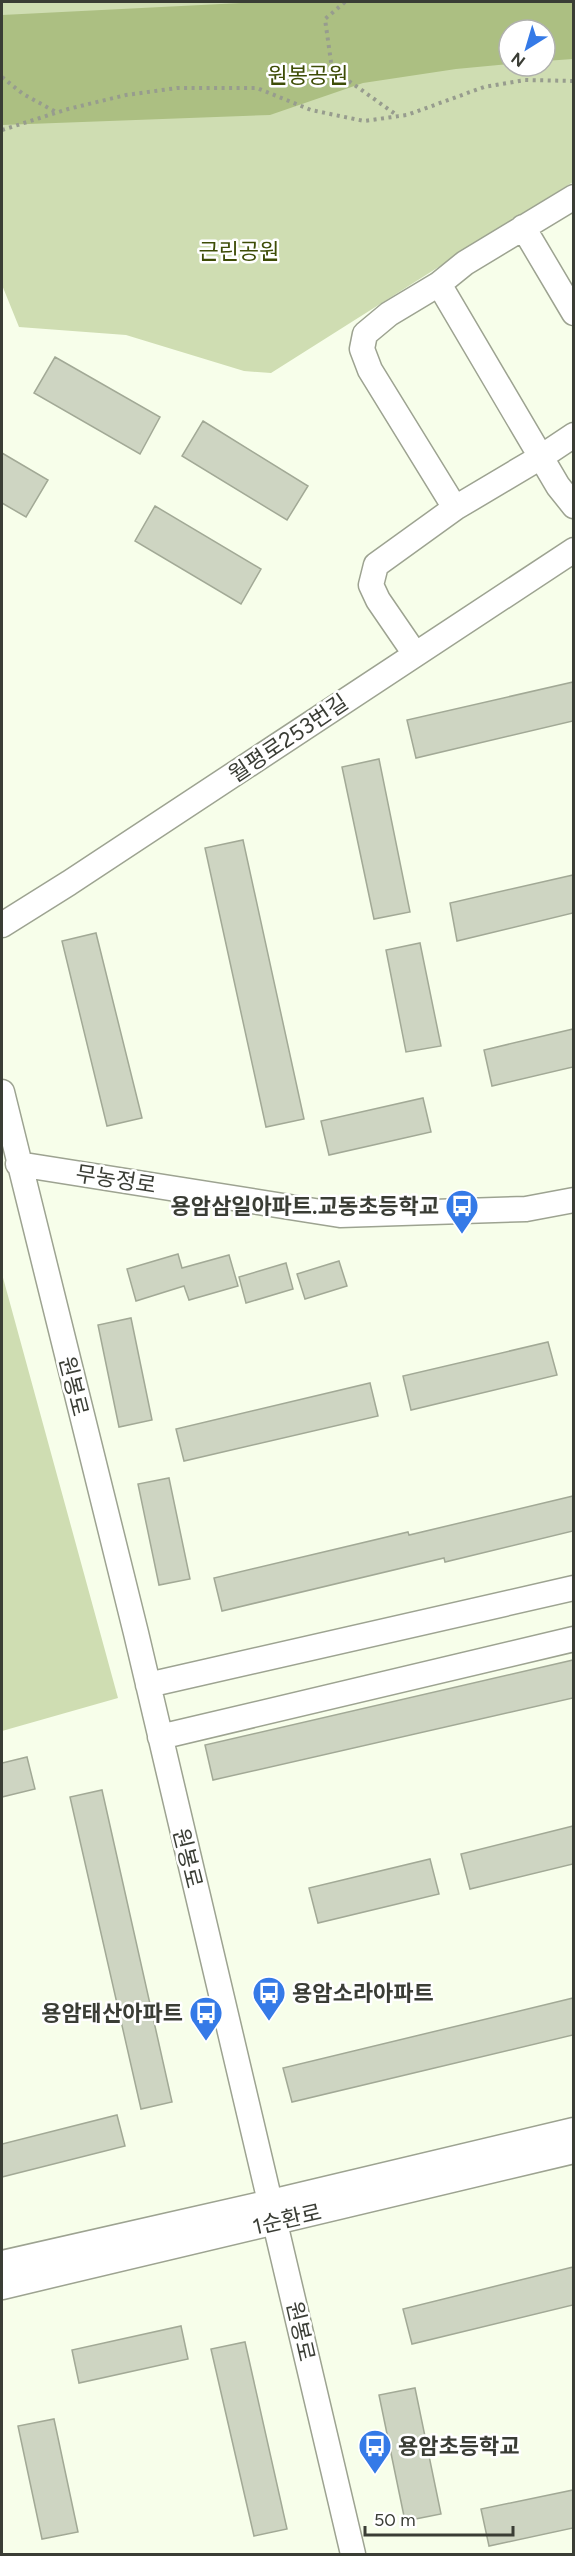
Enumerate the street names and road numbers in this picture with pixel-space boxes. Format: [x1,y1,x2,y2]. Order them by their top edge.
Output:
street label: 월평로253번길 [223,689,353,788]
street label: 무농정로 [74,1160,158,1199]
street label: 원봉로 [53,1353,94,1419]
street label: 원봉로 [167,1825,208,1891]
street label: 1순환로 [250,2198,324,2240]
street label: 원봉로 [281,2298,320,2364]

